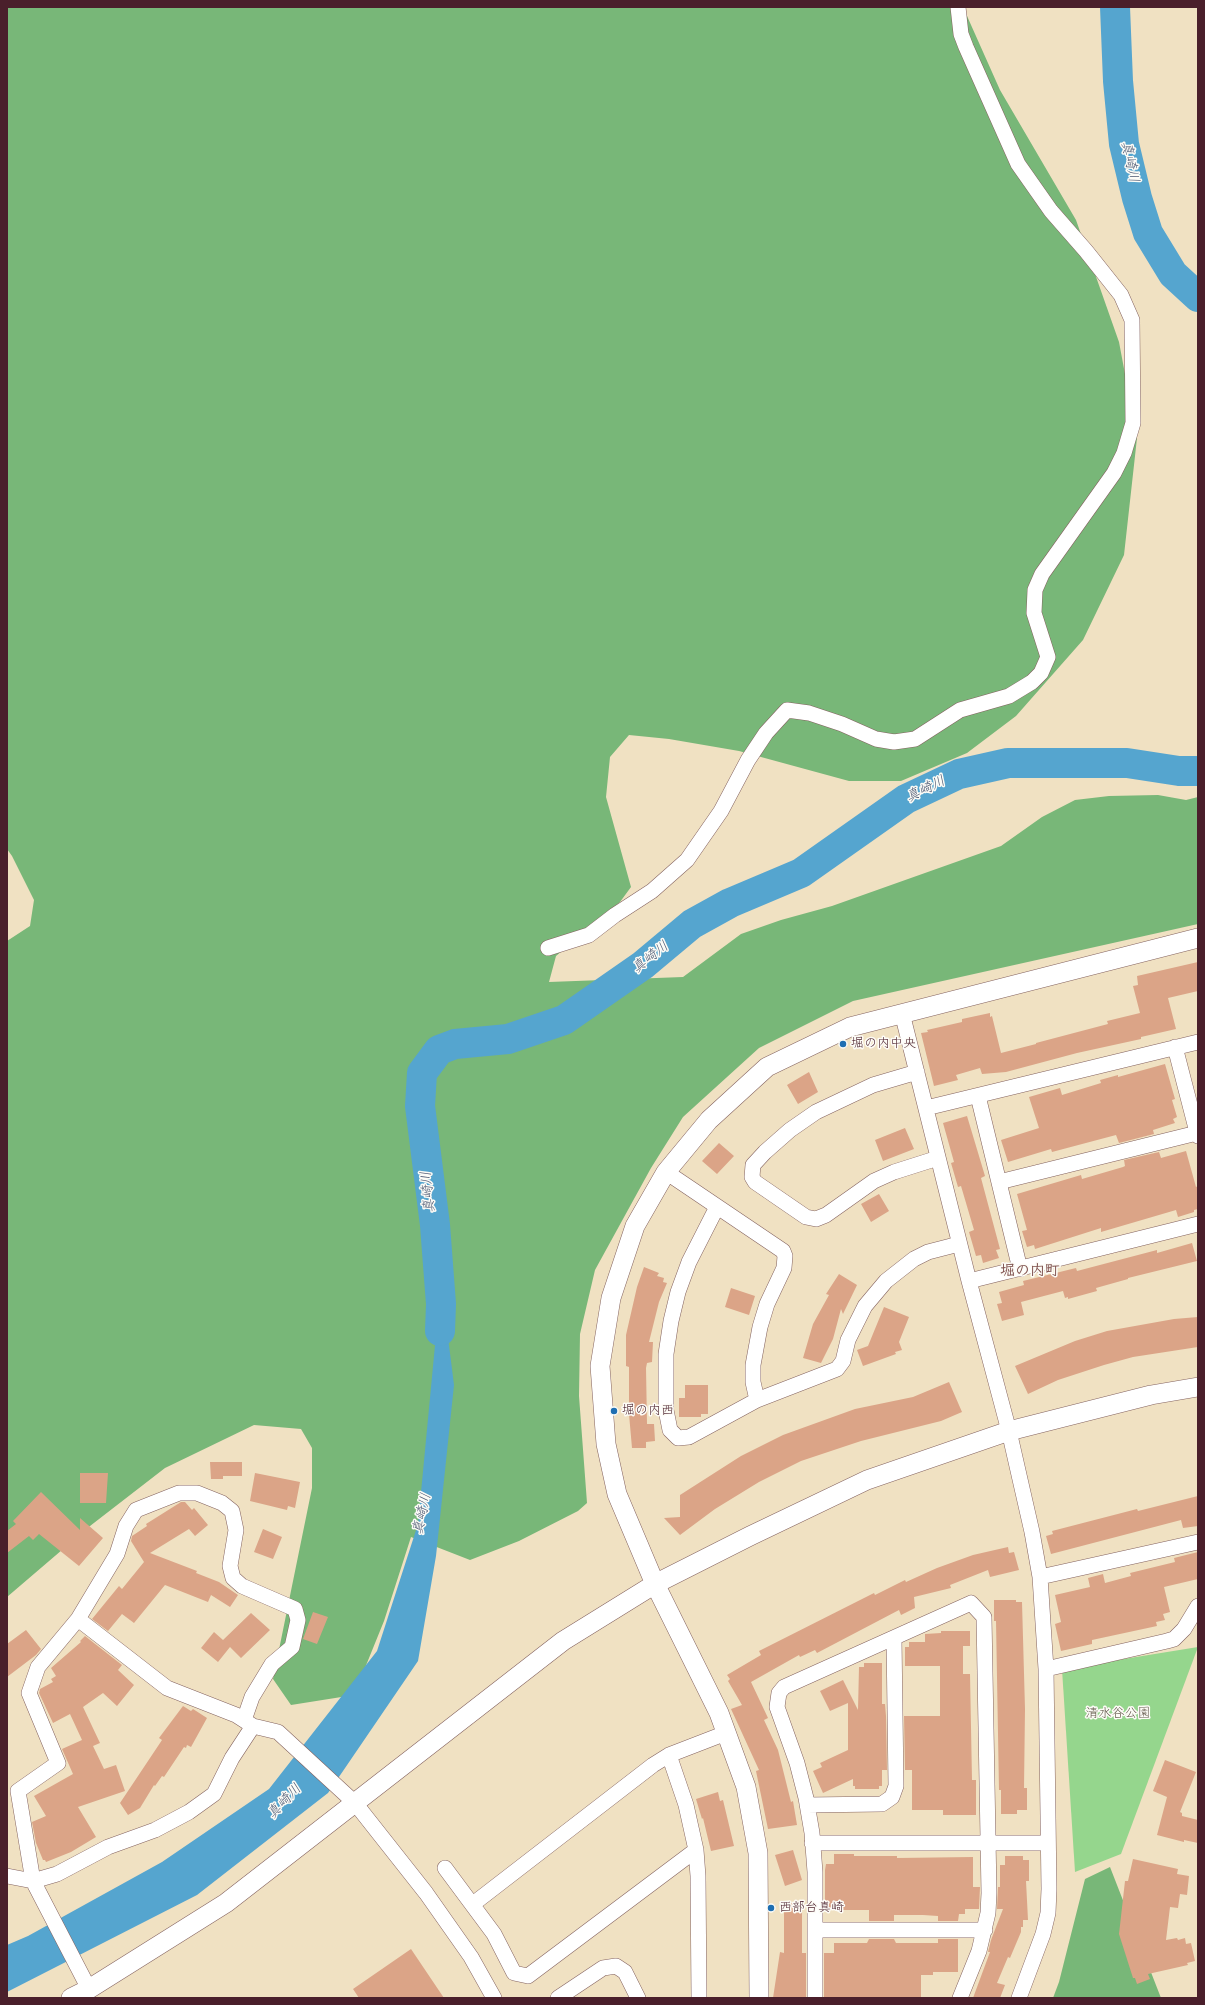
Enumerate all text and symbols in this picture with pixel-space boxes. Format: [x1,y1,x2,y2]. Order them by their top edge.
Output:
water label: 真崎川 [1116,140,1142,184]
water label: 真崎川 [903,773,949,807]
water label: 真崎川 [629,938,673,978]
place label: 堀の内中央 [851,1036,916,1052]
marker: 堀の内中央 [838,1039,848,1049]
water label: 真崎川 [418,1170,440,1214]
district label: 堀の内町 [1000,1263,1060,1281]
place label: 堀の内西 [622,1403,674,1419]
marker: 堀の内西 [609,1406,619,1416]
water label: 真崎川 [410,1492,436,1536]
park label: 清水谷公園 [1086,1706,1150,1722]
water label: 真崎川 [264,1781,306,1823]
place label: 西部台真崎 [779,1900,844,1916]
marker: 西部台真崎 [766,1903,776,1913]

